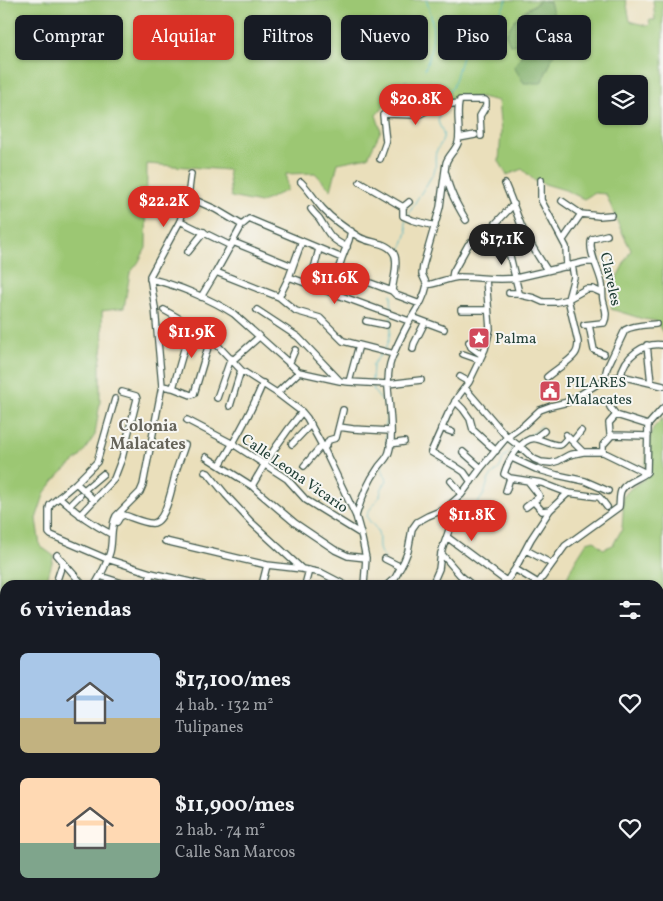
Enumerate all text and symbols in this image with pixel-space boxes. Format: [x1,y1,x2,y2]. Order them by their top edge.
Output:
chip: Comprar [15,15,123,60]
chip: Alquilar [133,15,234,60]
chip: Filtros [244,15,331,60]
chip: Nuevo [341,15,428,60]
chip: Piso [438,15,507,60]
chip: Casa [517,15,591,60]
map controls [598,75,648,125]
button: layers [598,75,648,125]
pin: $20.8K [375,84,457,126]
text: $20.8K [390,89,442,111]
pin: $22.2K [123,186,205,228]
text: $22.2K [139,191,189,213]
pin: $17.1K [461,224,543,266]
text: $17.1K [480,229,524,251]
street label: Claveles [594,251,625,308]
pin: $11.6K [294,262,376,305]
text: $11.6K [312,268,358,290]
pin: $11.9K [151,316,233,359]
text: $11.9K [169,322,215,344]
place icon: Palma [467,326,491,350]
place label: Palma [495,329,536,350]
place label: PILARES Malacates [566,373,632,411]
public building icon: PILARES Malacates [538,379,562,403]
district label: Colonia Malacates [110,416,186,456]
street label: Calle Leona Vicario [237,430,352,519]
pin: $11.8K [431,500,513,542]
text: $11.8K [449,505,495,527]
text: 6 viviendas [20,596,132,625]
icon: filters [616,596,644,624]
text: $17,100/mes [175,666,291,695]
icon: home [60,673,120,733]
icon: heart [616,689,644,717]
text: 4 hab. · 132 m² [175,695,273,717]
text: Tulipanes [175,717,243,739]
text: $11,900/mes [175,791,295,820]
icon: home [60,798,120,858]
icon: heart [616,814,644,842]
text: 2 hab. · 74 m² [175,820,265,842]
text: Calle San Marcos [175,842,295,864]

